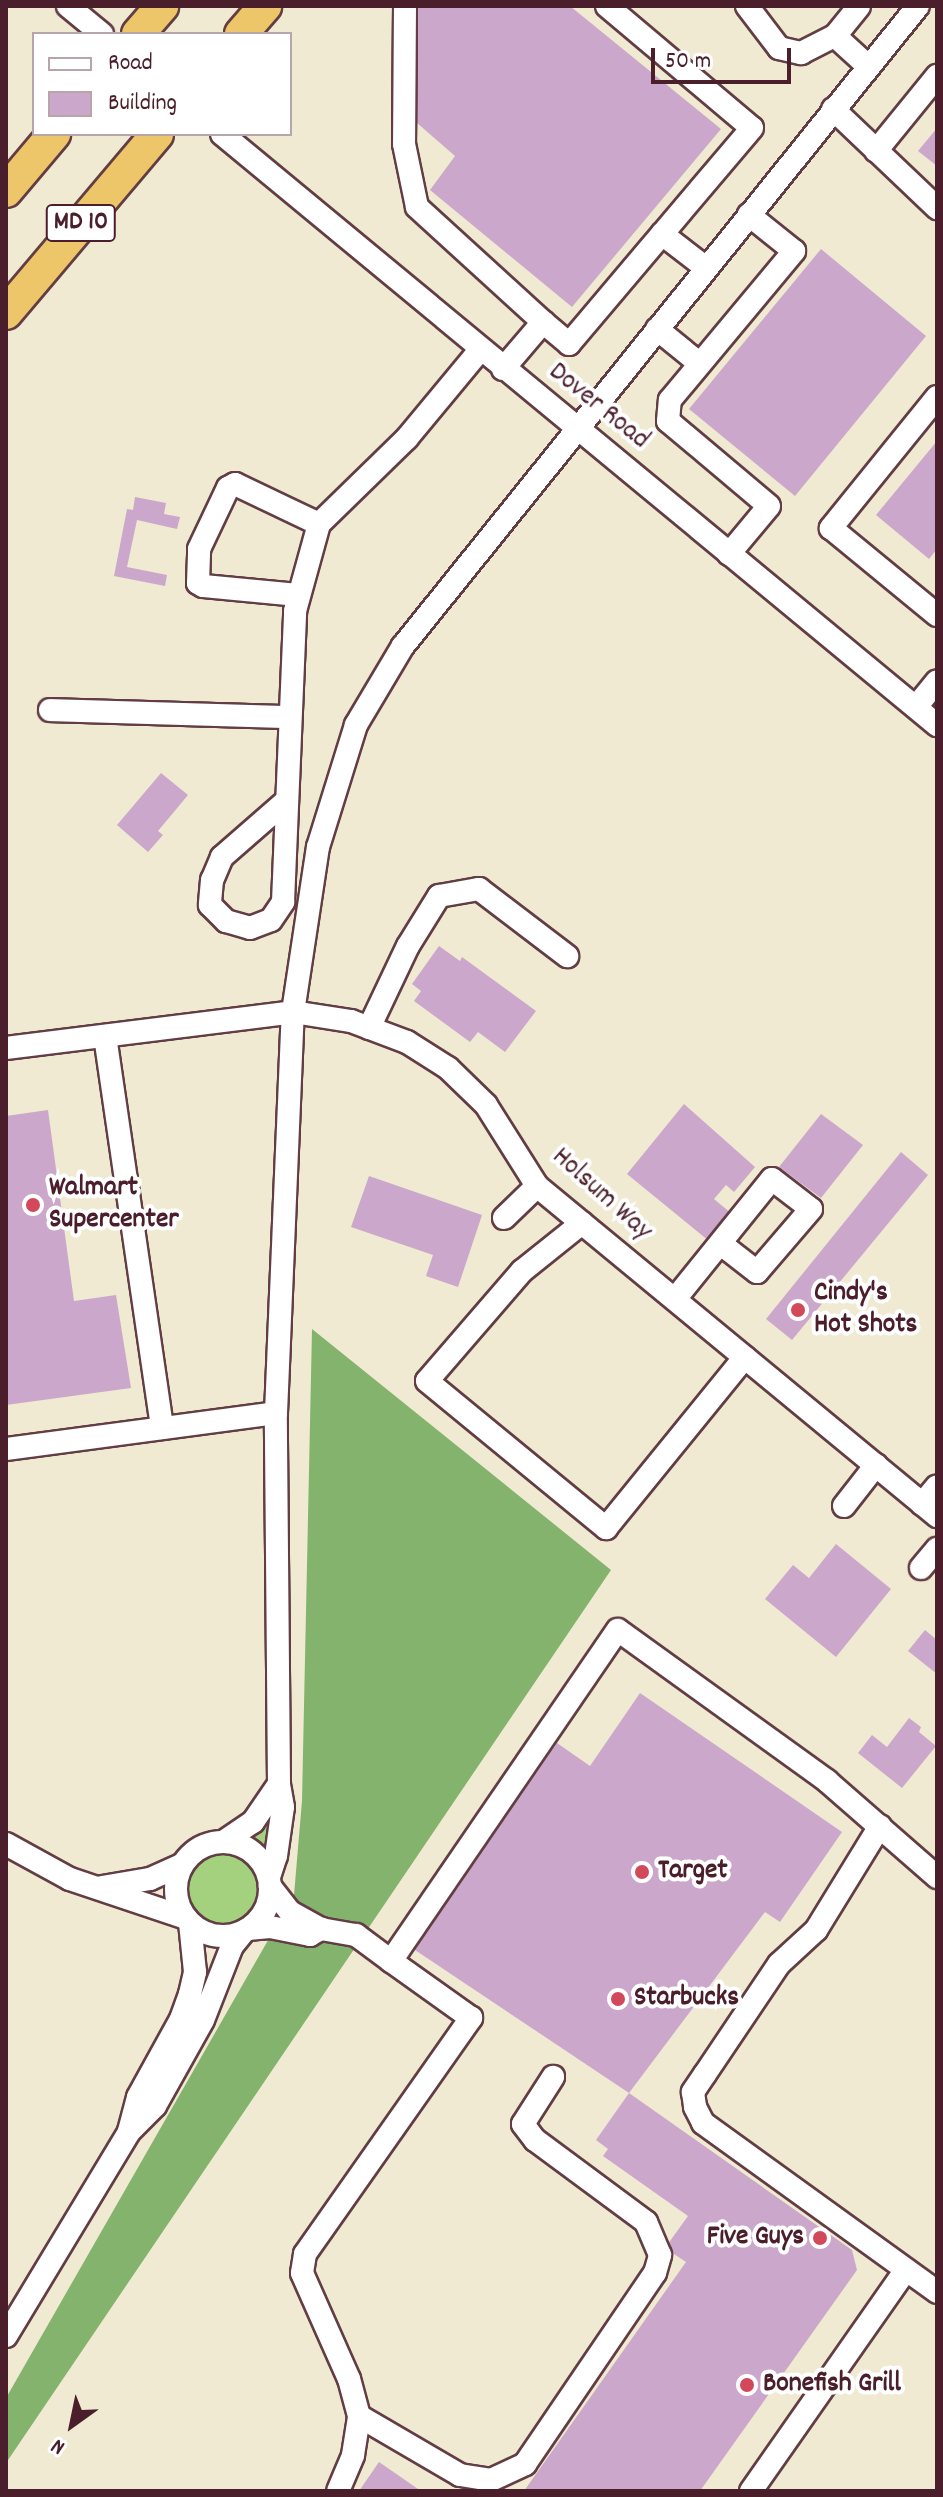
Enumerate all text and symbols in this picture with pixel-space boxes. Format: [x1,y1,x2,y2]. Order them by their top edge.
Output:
legend [32,32,292,136]
scale bar [655,32,795,82]
text: 50 m [665,45,711,79]
text: Road [108,47,153,81]
text: Building [108,87,177,121]
road number: MD 10 [45,201,117,245]
street label: Dover Road [541,356,655,458]
street label: Holsum Way [544,1141,658,1249]
place label: Walmart Supercenter [49,1172,179,1238]
marker: Walmart Supercenter [24,1196,42,1214]
place label: Cindy's Hot Shots [814,1277,917,1343]
marker: Cindy's Hot Shots [789,1301,807,1319]
place label: Target [658,1855,728,1889]
marker: Target [633,1863,651,1881]
place label: Starbucks [634,1982,739,2016]
marker: Starbucks [609,1990,627,2008]
place label: Five Guys [707,2221,804,2255]
marker: Five Guys [811,2229,829,2247]
place label: Bonefish Grill [763,2368,901,2402]
marker: Bonefish Grill [738,2376,756,2394]
north arrow [32,2385,112,2465]
text: N [46,2430,72,2462]

